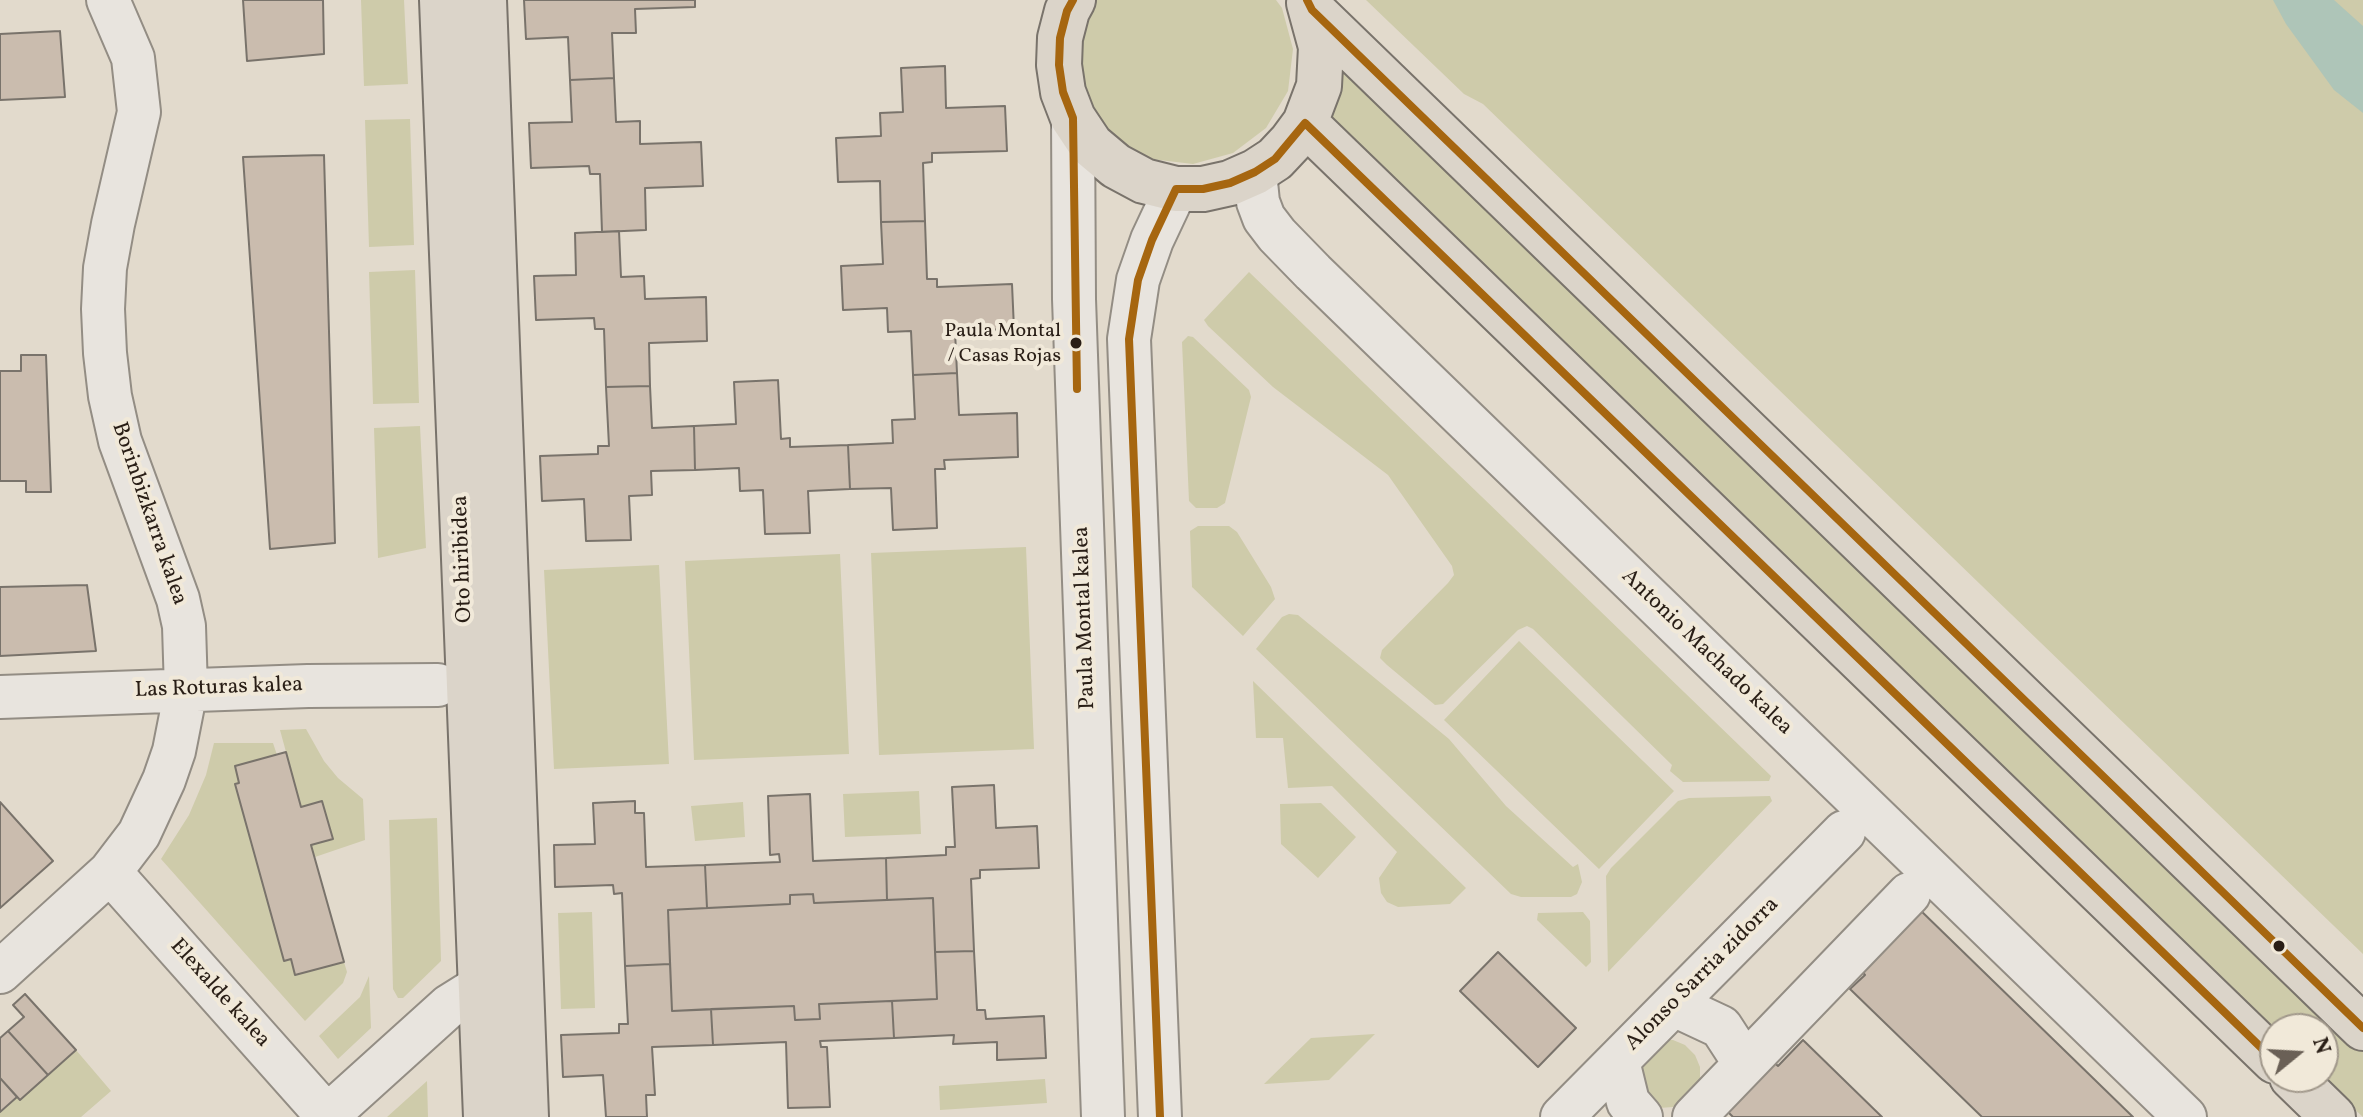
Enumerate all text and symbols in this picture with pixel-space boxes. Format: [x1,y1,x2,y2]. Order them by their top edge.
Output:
place label: Paula Montal / Casas Rojas [944,320,1061,367]
marker: Paula Montal / Casas Rojas [1068,335,1084,351]
street label: Borinbizkarra kalea [104,419,192,609]
street label: Oto hiribidea [449,495,479,623]
street label: Paula Montal kalea [1070,526,1102,710]
street label: Antonio Machado kalea [1615,564,1797,742]
street label: Las Roturas kalea [134,673,304,705]
street label: Alonso Sarria zidorra [1620,892,1786,1058]
street label: Elexalde kalea [163,934,275,1054]
unlabelled marker [2271,938,2287,954]
north arrow [2259,1013,2339,1093]
text: N [2303,1034,2338,1058]

